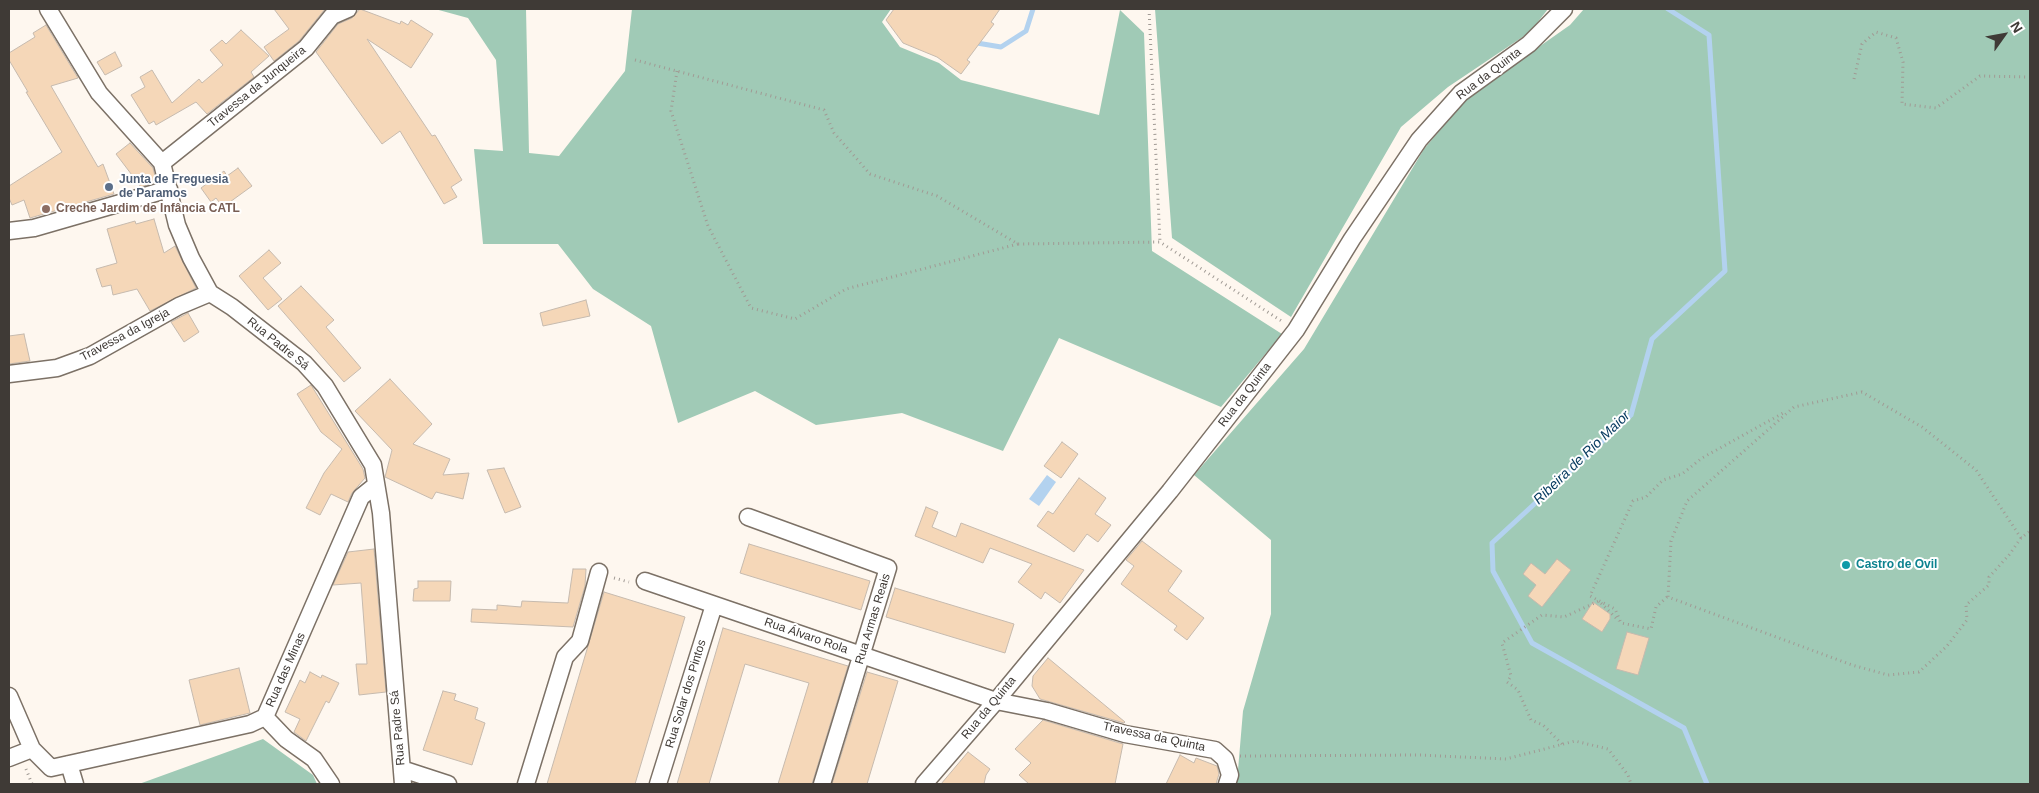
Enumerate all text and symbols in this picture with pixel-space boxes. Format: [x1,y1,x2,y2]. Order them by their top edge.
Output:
north arrow [1979,10,2029,60]
text: N [2007,19,2026,36]
street label: Travessa da Junqueira [205,43,309,131]
street label: Rua da Quinta [1454,45,1524,103]
place label: Junta de Freguesia de Paramos [119,173,228,201]
marker: Junta de Freguesia de Paramos [103,181,115,193]
place label: Creche Jardim de Infância CATL [56,202,240,216]
marker: Creche Jardim de Infância CATL [40,203,52,215]
street label: Travessa da Igreja [78,305,172,365]
street label: Rua Padre Sá [244,315,312,373]
street label: Rua da Quinta [1216,360,1274,430]
water label: Ribeira de Rio Maior [1530,408,1634,508]
place label: Castro de Ovil [1856,558,1937,572]
marker: Castro de Ovil [1840,559,1852,571]
street label: Rua Armas Reais [852,572,894,666]
street label: Rua Álvaro Rola [762,615,850,657]
street label: Rua das Minas [263,631,309,709]
street label: Rua Solar dos Pintos [663,638,709,750]
street label: Rua da Quinta [959,674,1019,742]
street label: Rua Padre Sá [388,690,408,766]
street label: Travessa da Quinta [1102,719,1206,755]

